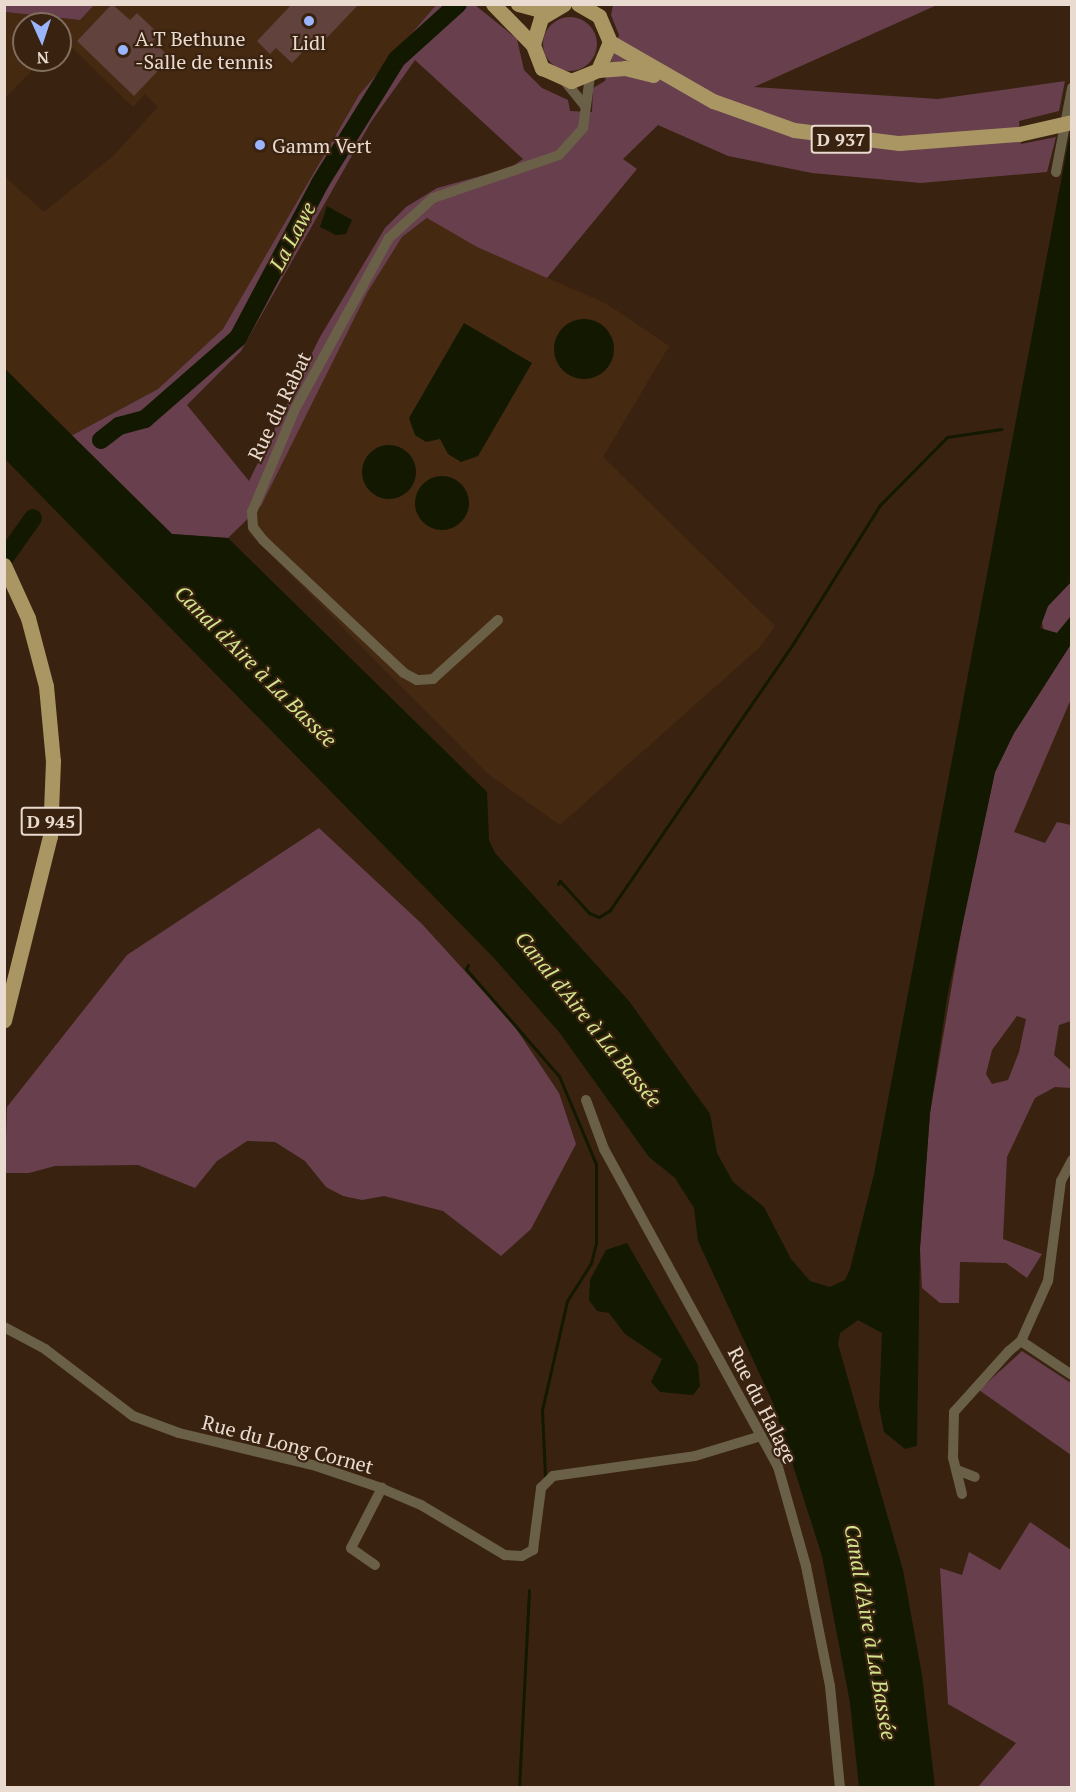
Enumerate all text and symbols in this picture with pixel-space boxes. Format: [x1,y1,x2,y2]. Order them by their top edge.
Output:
north arrow [12,12,72,72]
marker: Lidl [302,14,316,28]
place label: A.T Bethune -Salle de tennis [135,27,273,74]
place label: Lidl [292,30,326,54]
marker: A.T Bethune -Salle de tennis [116,43,130,57]
text: N [36,47,49,69]
road number: D 937 [810,124,872,154]
place label: Gamm Vert [272,133,372,157]
marker: Gamm Vert [253,138,267,152]
water label: La Lawe [264,197,320,275]
street label: Rue du Rabat [242,348,316,464]
water label: Canal d'Aire à La Bassée [170,580,342,752]
road number: D 945 [20,806,82,836]
water label: Canal d'Aire à La Bassée [510,926,668,1112]
street label: Rue du Halage [723,1343,803,1467]
street label: Rue du Long Cornet [200,1410,376,1478]
water label: Canal d'Aire à La Bassée [840,1522,902,1742]

